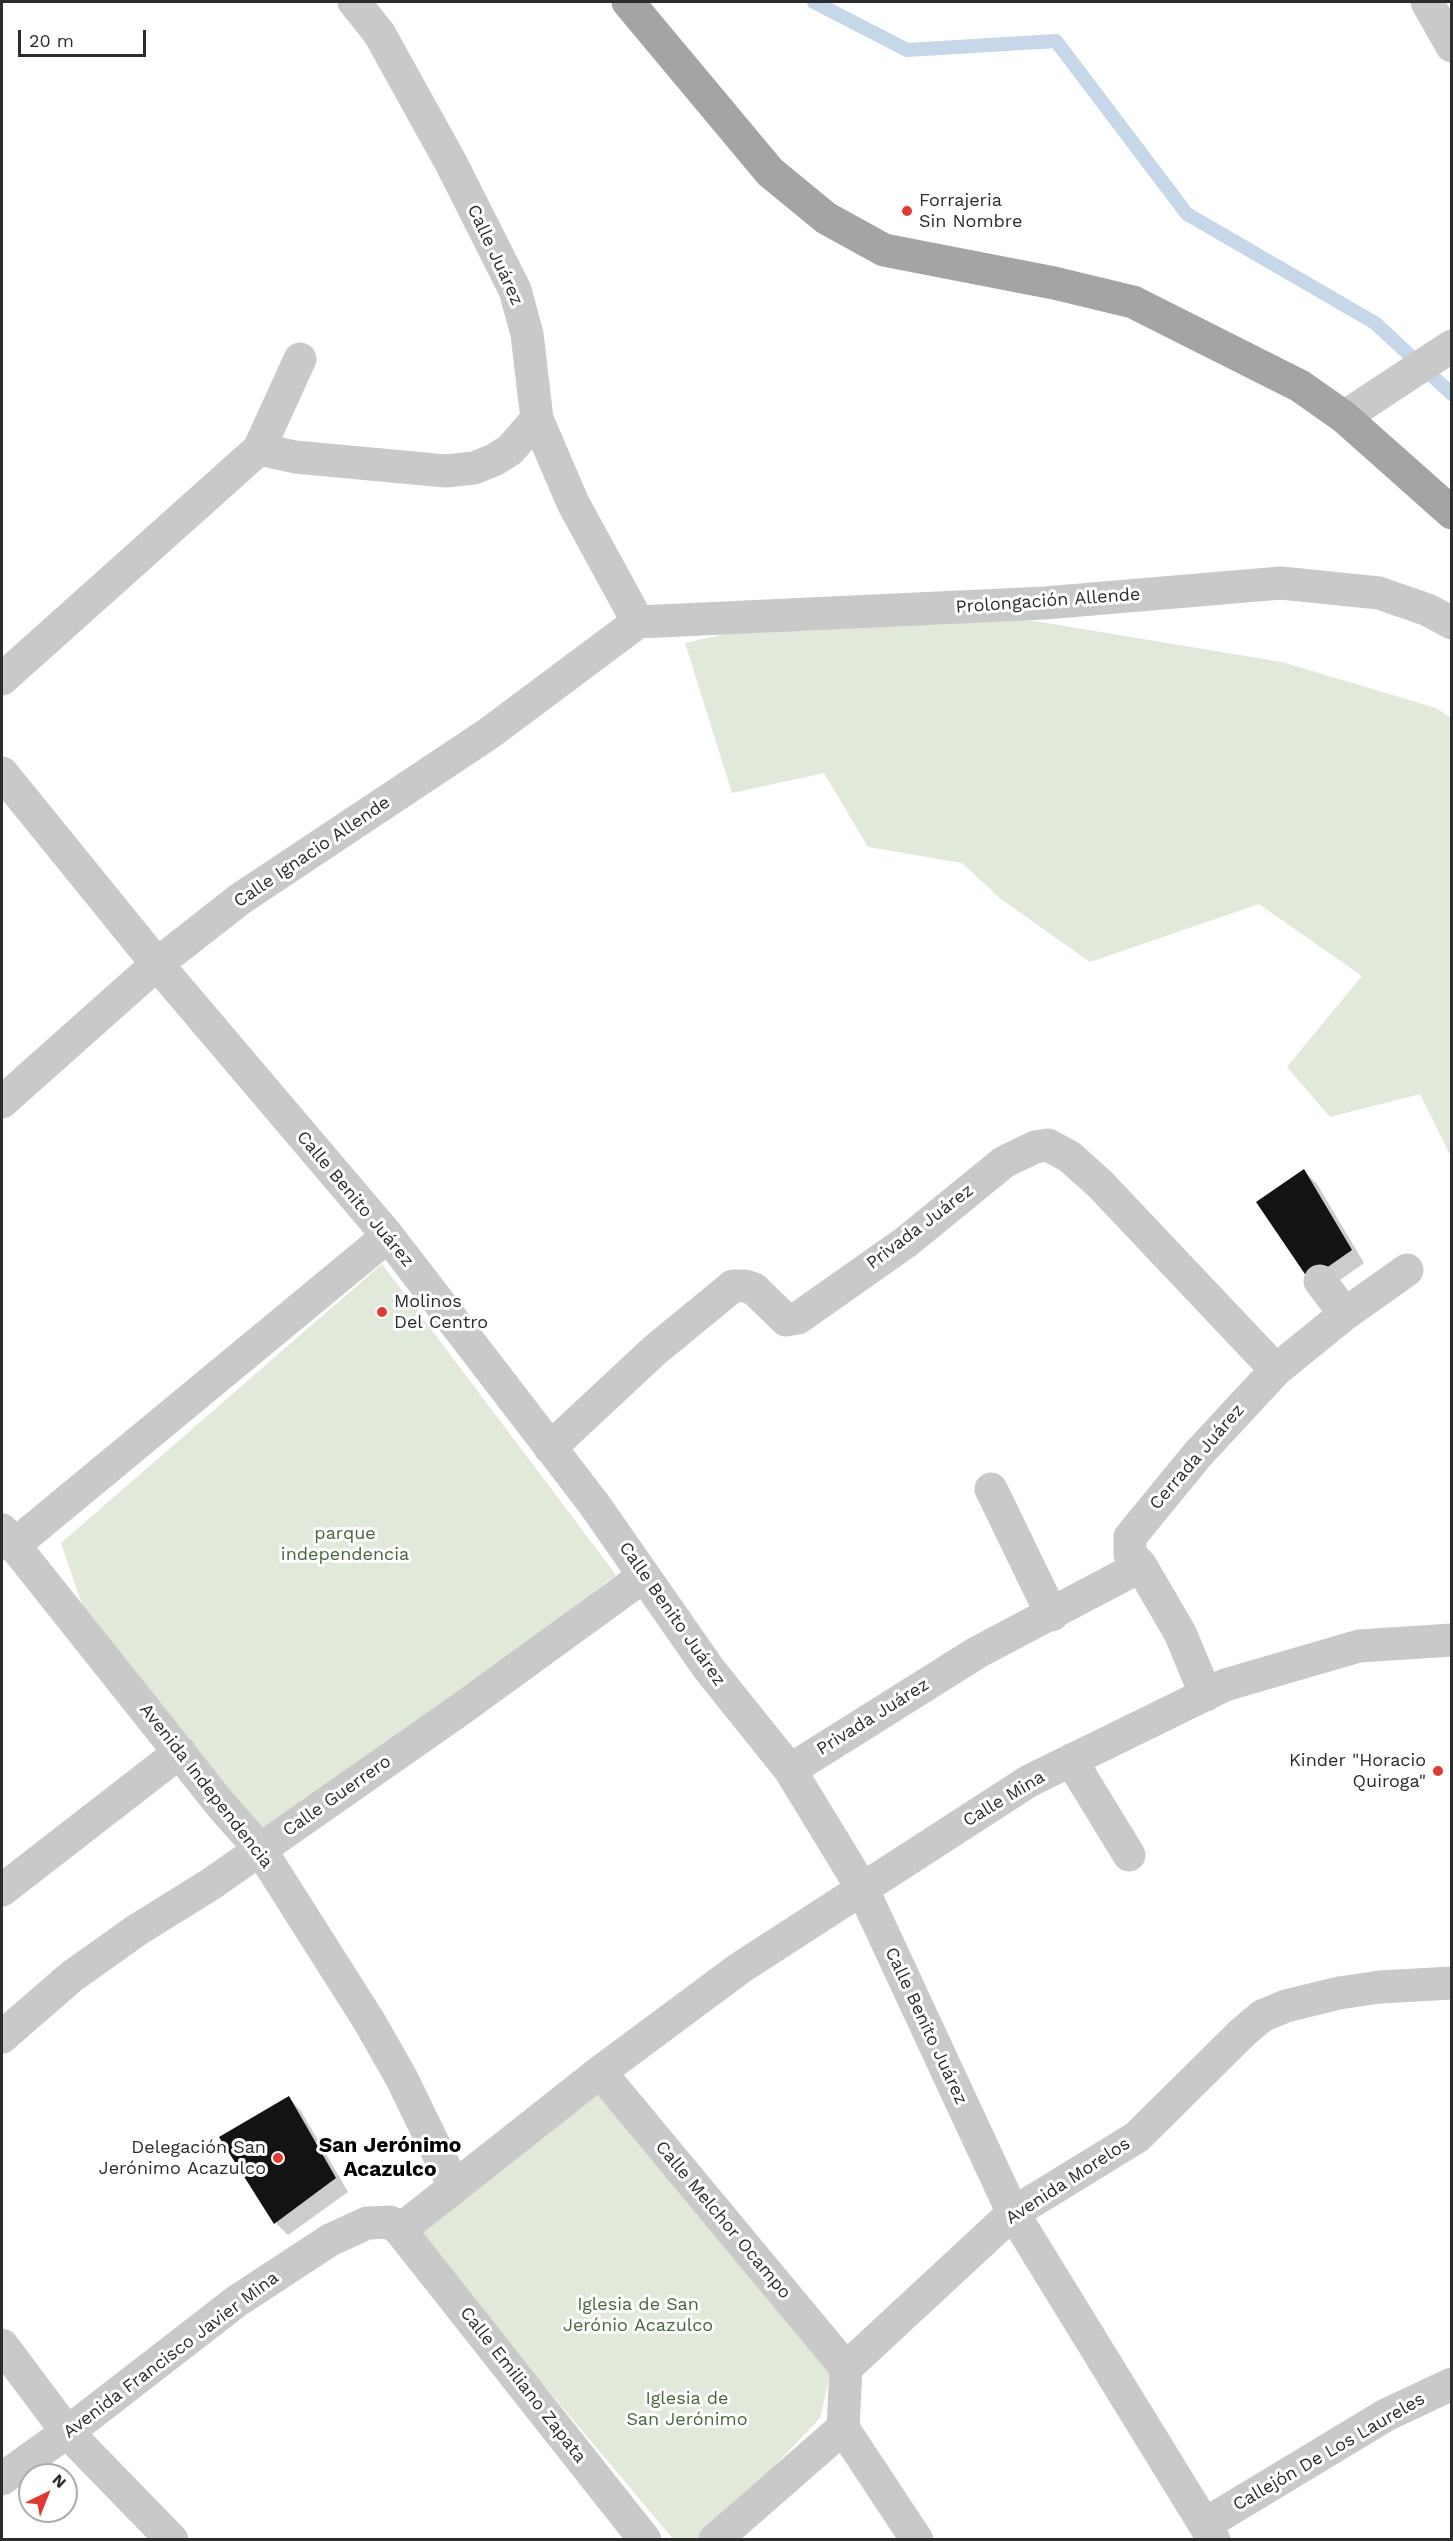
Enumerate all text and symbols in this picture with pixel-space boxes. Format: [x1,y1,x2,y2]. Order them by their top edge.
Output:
scale bar [21,18,148,56]
text: 20 m [29,30,74,51]
place label: Forrajeria Sin Nombre [919,190,1022,232]
street label: Calle Juárez [462,201,528,309]
marker: Forrajeria Sin Nombre [900,204,914,218]
street label: Prolongación Allende [955,584,1141,618]
street label: Calle Ignacio Allende [230,792,394,912]
street label: Calle Benito Juárez [292,1127,418,1271]
street label: Privada Juárez [862,1180,978,1274]
place label: Molinos Del Centro [394,1291,488,1334]
marker: Molinos Del Centro [375,1305,389,1319]
street label: Cerrada Juárez [1145,1400,1249,1514]
park label: parque independencia [281,1523,409,1565]
street label: Calle Benito Juárez [614,1538,730,1690]
street label: Privada Juárez [813,1674,933,1760]
street label: Avenida Independencia [135,1699,277,1873]
place label: Kinder "Horacio Quiroga" [1289,1750,1426,1792]
street label: Calle Guerrero [279,1751,395,1841]
marker: Kinder "Horacio Quiroga" [1431,1764,1445,1778]
street label: Calle Mina [959,1766,1049,1832]
street label: Calle Benito Juárez [880,1944,972,2108]
district label: San Jerónimo Acazulco [319,2133,461,2183]
street label: Avenida Morelos [1002,2133,1134,2229]
place label: Delegación San Jerónimo Acazulco [99,2137,266,2180]
street label: Calle Melchor Ocampo [651,2137,795,2303]
marker: Delegación San Jerónimo Acazulco [271,2151,285,2165]
street label: Avenida Francisco Javier Mina [59,2267,283,2443]
park label: Iglesia de San Jerónio Acazulco [563,2294,713,2336]
street label: Calle Emiliano Zapata [455,2303,591,2467]
park label: Iglesia de San Jerónimo [627,2388,747,2430]
street label: Callejón De Los Laureles [1229,2388,1429,2516]
north arrow [18,2463,78,2523]
text: N [48,2470,70,2492]

